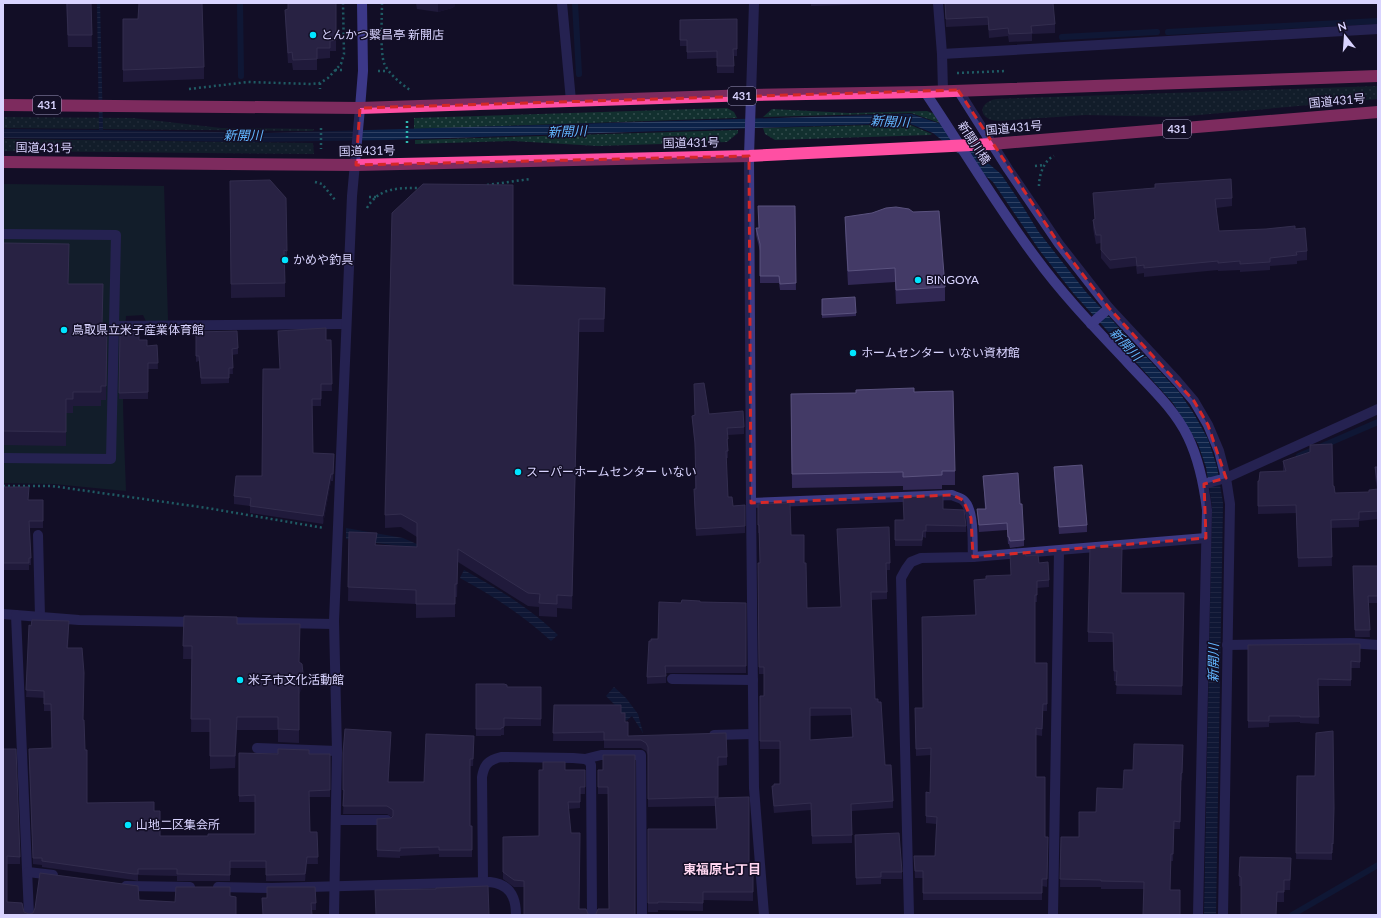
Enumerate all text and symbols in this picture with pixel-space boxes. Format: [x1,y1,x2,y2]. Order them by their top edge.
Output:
north arrow [1325,16,1365,56]
text: N [1336,19,1348,33]
place label: とんかつ繫昌亭 新開店 [321,27,444,42]
marker: とんかつ繫昌亭 新開店 [308,30,318,40]
road number: 431 [728,87,756,105]
street label: 国道431号 [1308,91,1366,110]
road number: 431 [33,96,61,114]
water label: 新開川 [870,112,912,130]
street label: 国道431号 [985,118,1043,137]
street label: 新開川橋 [955,119,994,167]
road number: 431 [1163,120,1191,138]
water label: 新開川 [547,122,589,140]
water label: 新開川 [223,127,264,143]
street label: 国道431号 [662,135,720,150]
street label: 国道431号 [15,140,73,155]
street label: 国道431号 [338,143,396,158]
place label: かめや釣具 [293,252,353,267]
marker: かめや釣具 [280,255,290,265]
place label: BINGOYA [926,272,980,287]
marker: BINGOYA [913,275,923,285]
place label: 鳥取県立米子産業体育館 [72,322,204,337]
water label: 新開川 [1107,324,1147,365]
marker: 鳥取県立米子産業体育館 [59,325,69,335]
place label: ホームセンター いない資材館 [861,345,1020,360]
marker: ホームセンター いない資材館 [848,348,858,358]
place label: スーパーホームセンター いない [526,464,697,479]
marker: スーパーホームセンター いない [513,467,523,477]
water label: 新開川 [1205,641,1221,683]
place label: 米子市文化活動館 [248,672,344,687]
marker: 米子市文化活動館 [235,675,245,685]
place label: 山地二区集会所 [136,817,220,832]
marker: 山地二区集会所 [123,820,133,830]
district label: 東福原七丁目 [683,861,761,877]

